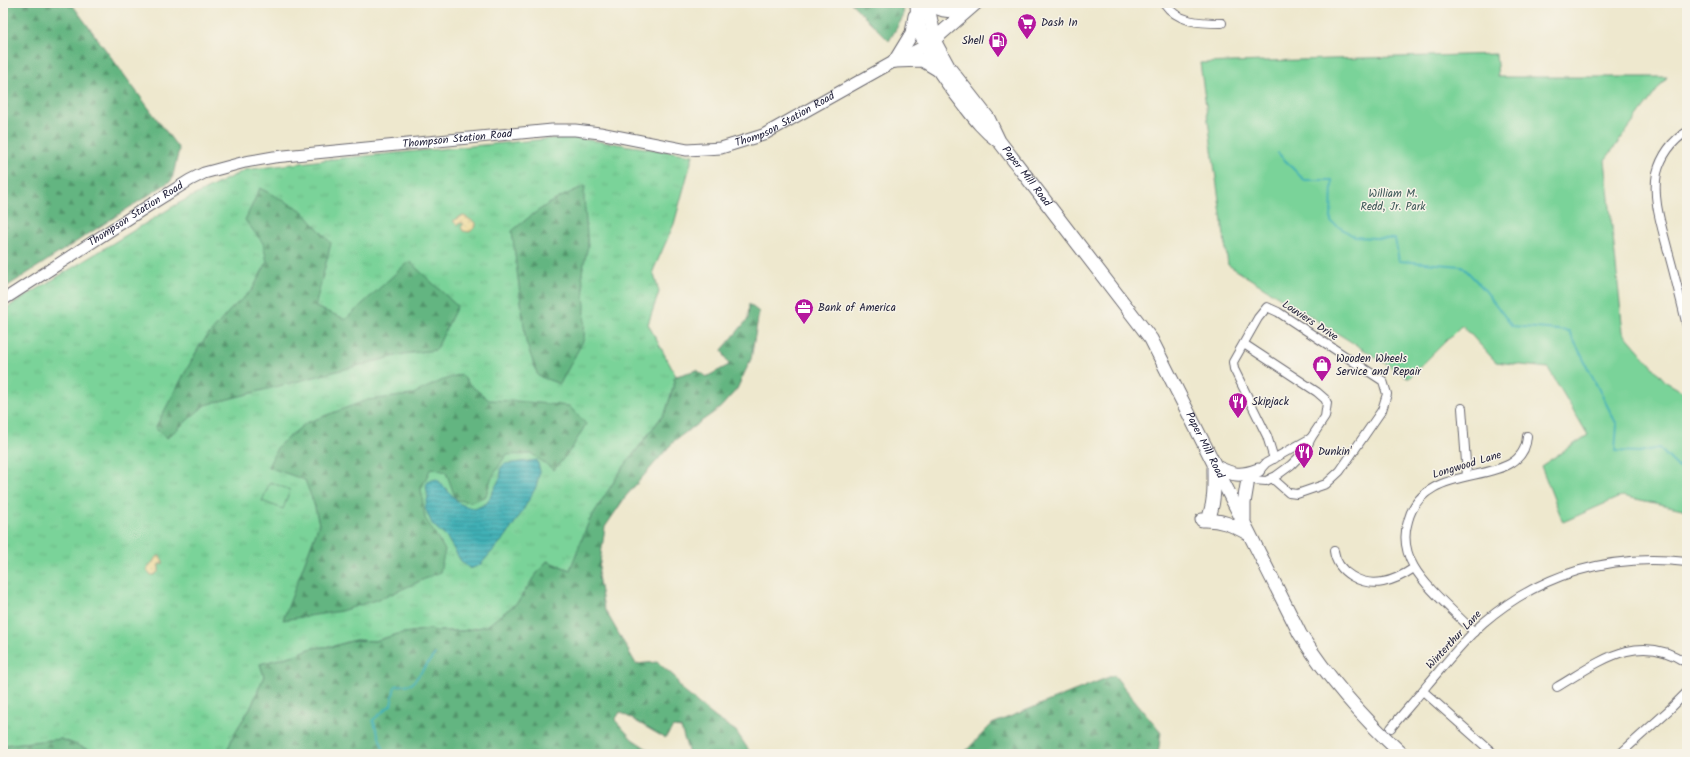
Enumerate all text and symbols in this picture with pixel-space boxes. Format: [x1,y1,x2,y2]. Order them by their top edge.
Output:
supermarket icon: Dash In [1016,12,1038,40]
place label: Dash In [1041,14,1078,32]
fuel station icon: Shell [987,30,1009,58]
place label: Shell [962,32,984,50]
street label: Thompson Station Road [733,87,839,152]
street label: Thompson Station Road [402,125,514,153]
street label: Paper Mill Road [997,142,1056,211]
street label: Thompson Station Road [84,177,188,252]
park label: William M. Redd, Jr. Park [1360,185,1426,216]
street label: Louviers Drive [1278,296,1342,346]
office icon: Bank of America [793,297,815,325]
place label: Bank of America [818,299,896,317]
place label: Wooden Wheels Service and Repair [1336,350,1422,381]
shop icon: Wooden Wheels Service and Repair [1311,354,1333,382]
restaurant icon: Skipjack [1227,391,1249,419]
place label: Skipjack [1252,393,1290,411]
street label: Paper Mill Road [1180,409,1229,482]
restaurant icon: Dunkin' [1293,441,1315,469]
place label: Dunkin' [1318,443,1352,461]
street label: Longwood Lane [1430,446,1504,484]
street label: Winterthur Lane [1422,606,1486,674]

